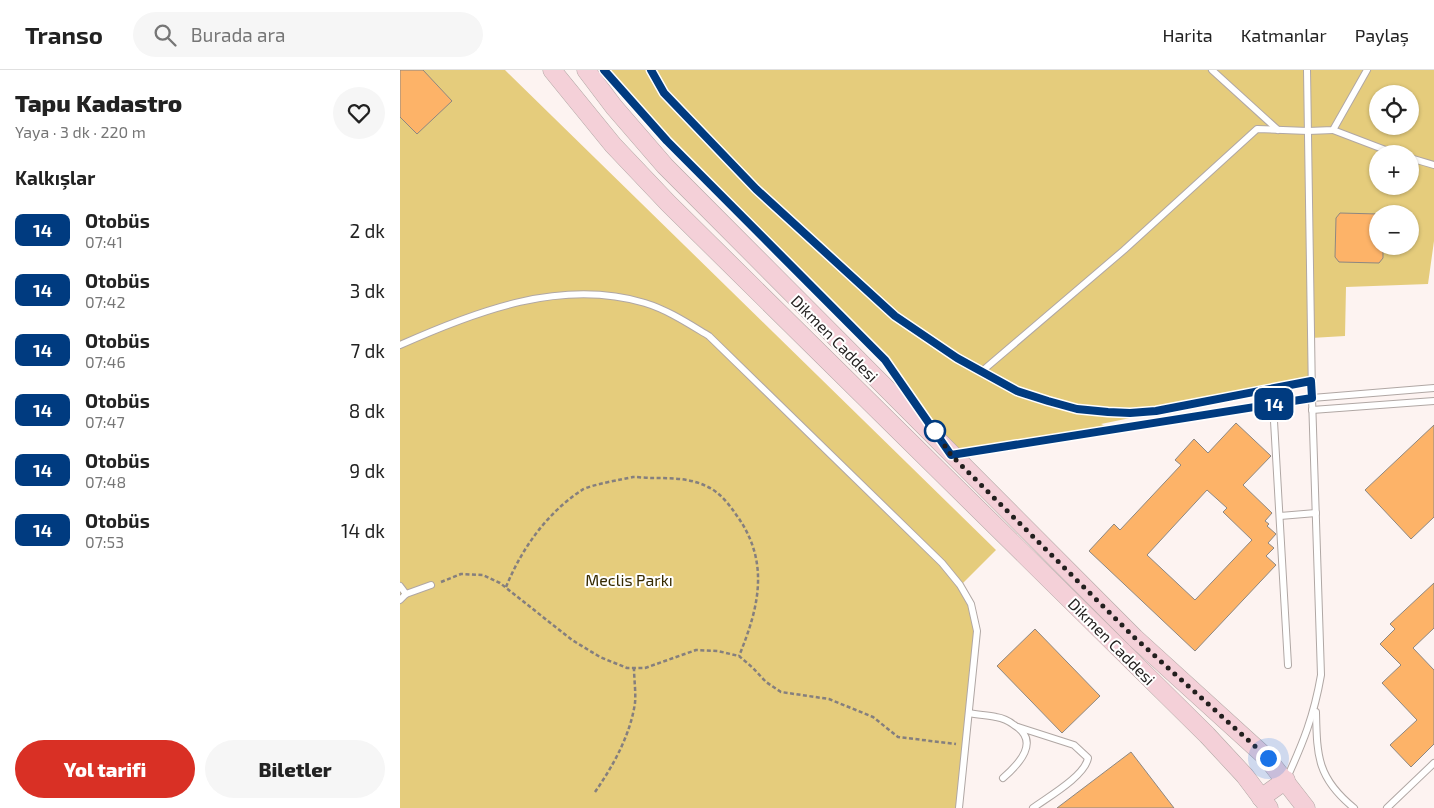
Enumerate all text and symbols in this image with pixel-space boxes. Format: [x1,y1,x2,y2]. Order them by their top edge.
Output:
search box [133,12,483,57]
text: Transo [25,20,103,49]
icon: search [151,21,179,49]
text: Burada ara [191,23,286,46]
text: Harita [1162,24,1213,46]
text: Katmanlar [1241,24,1327,46]
text: Paylaş [1355,24,1409,46]
map controls [1369,85,1419,255]
button: locate [1369,85,1419,135]
button: heart [333,87,385,139]
text: Tapu Kadastro [15,88,182,117]
text: Yaya · 3 dk · 220 m [15,122,146,141]
button: + [1369,145,1419,195]
text: Kalkışlar [15,166,95,189]
button: − [1369,205,1419,255]
text: Otobüs [85,209,150,232]
text: 14 [33,219,52,241]
text: 2 dk [350,219,385,242]
text: 07:41 [85,232,123,251]
text: Otobüs [85,269,150,292]
text: 14 [33,279,52,301]
text: 3 dk [350,279,385,302]
street label: Dikmen Caddesi [788,291,882,385]
text: 07:42 [85,292,125,311]
text: Otobüs [85,329,150,352]
text: 14 [33,339,52,361]
text: 7 dk [350,339,385,362]
text: 07:46 [85,352,126,371]
line badge: 14 [1252,388,1296,420]
text: Otobüs [85,389,150,412]
text: 14 [1264,393,1284,415]
text: 14 [33,399,52,421]
text: 8 dk [349,399,385,422]
text: 07:47 [85,412,125,431]
unlabelled marker [924,420,946,442]
text: Otobüs [85,449,150,472]
text: 14 [33,459,52,481]
text: 9 dk [349,459,385,482]
text: 07:48 [85,472,126,491]
text: Otobüs [85,509,150,532]
text: 14 [33,519,52,541]
text: 14 dk [341,519,385,542]
text: 07:53 [85,532,124,551]
park label: Meclis Parkı [585,570,673,589]
street label: Dikmen Caddesi [1065,594,1159,688]
button: Yol tarifi [15,740,195,798]
button: Biletler [205,740,385,798]
your location [1256,746,1281,771]

